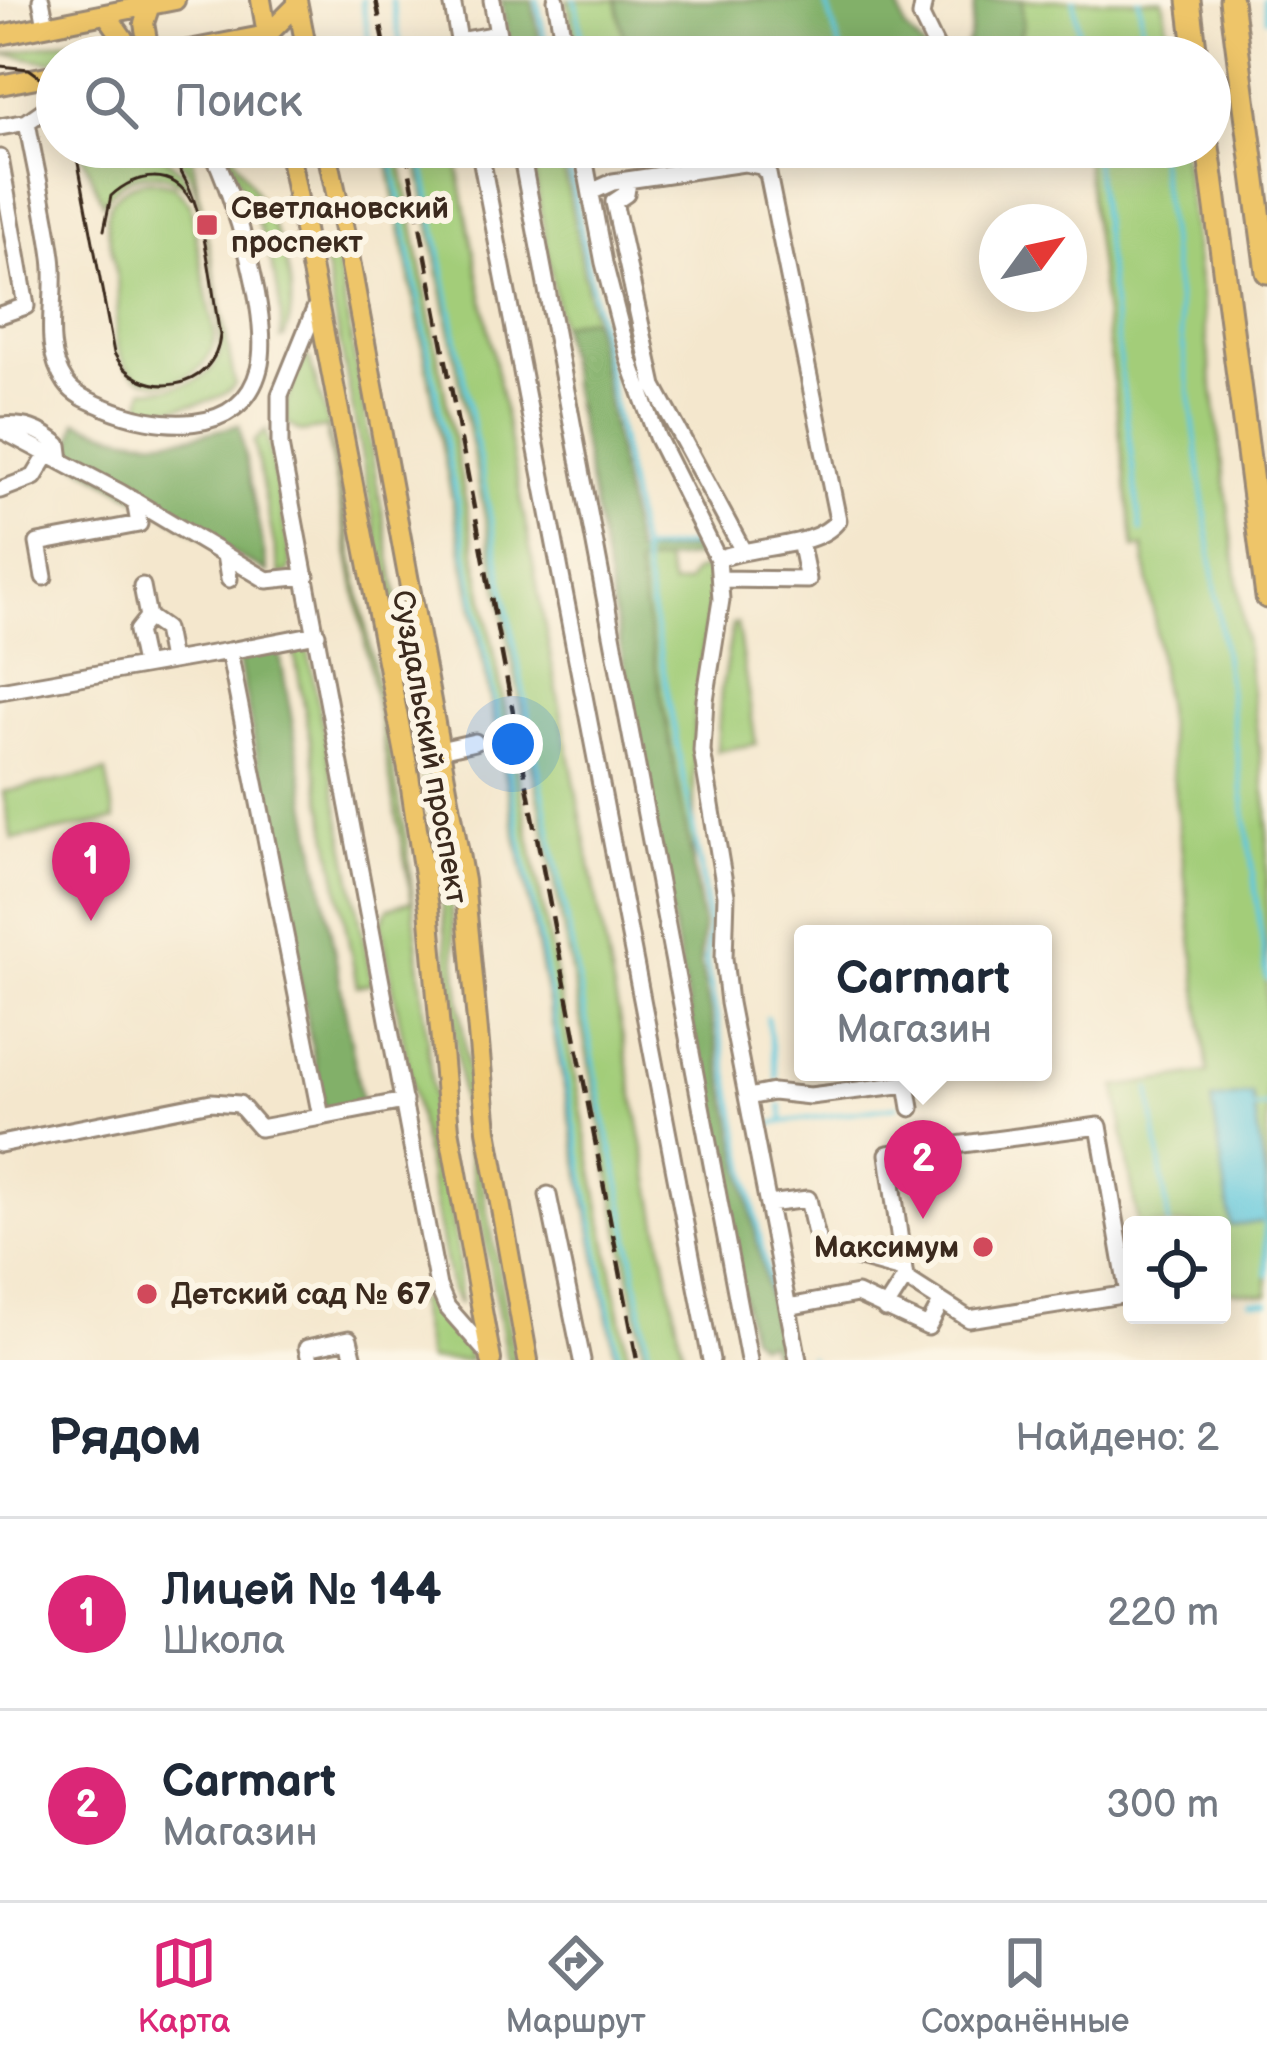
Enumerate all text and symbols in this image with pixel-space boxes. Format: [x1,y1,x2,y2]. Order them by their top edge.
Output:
search box [36,36,1231,168]
icon: search [78,69,144,135]
text: Поиск [174,75,302,130]
place label: Светлановский проспект [231,191,449,261]
north arrow [979,204,1087,312]
marker: Светлановский проспект [194,212,220,238]
street label: Суздальский проспект [384,588,474,907]
your location [483,714,543,774]
pin: 1 [52,822,130,921]
popup [794,925,1052,1081]
text: Carmart [836,952,1010,1007]
text: Магазин [836,1007,992,1054]
pin: 2 [884,1120,962,1219]
map controls [1123,1216,1231,1324]
button: locate [1123,1216,1231,1324]
place label: Максимум [814,1230,959,1266]
marker: Максимум [970,1234,996,1260]
place label: Детский сад № 67 [171,1277,431,1313]
marker: Детский сад № 67 [134,1281,160,1307]
text: Рядом [48,1408,202,1469]
text: Найдено: 2 [1015,1415,1219,1462]
text: Лицей № 144 [162,1563,441,1618]
text: 1 [79,1590,95,1637]
text: 220 m [1107,1590,1219,1637]
text: Школа [162,1618,285,1665]
text: Carmart [162,1755,336,1810]
text: 2 [75,1782,99,1829]
text: 300 m [1106,1782,1219,1829]
text: Магазин [162,1810,318,1857]
tab: Карта [138,1930,230,2042]
tab: Маршрут [506,1930,646,2042]
tab: Сохранённые [921,1930,1129,2042]

